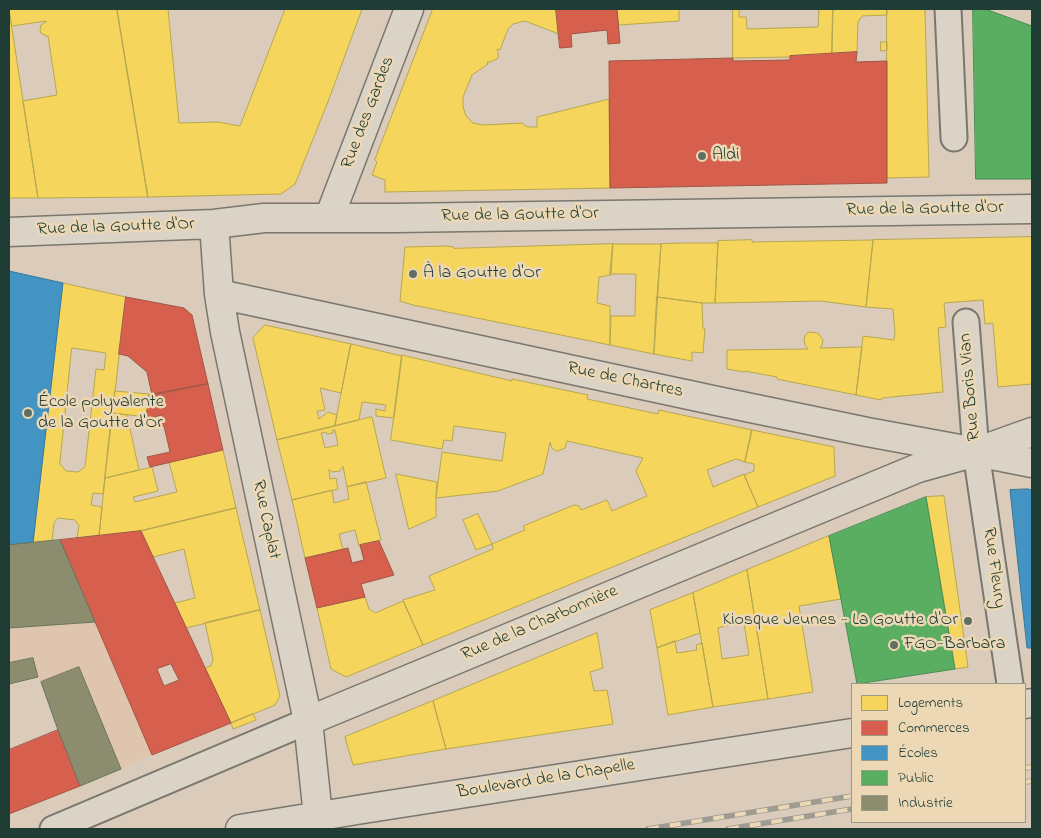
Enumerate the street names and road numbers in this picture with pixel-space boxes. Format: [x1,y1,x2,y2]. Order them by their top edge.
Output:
street label: Rue des Gardes [338,54,400,172]
street label: Rue de la Goutte d'Or [846,198,1004,222]
street label: Rue de la Goutte d'Or [441,204,599,228]
street label: Rue de la Goutte d'Or [37,214,195,242]
street label: Rue Boris Vian [956,332,986,442]
street label: Rue de Chartres [565,358,685,404]
street label: Rue Caplat [246,478,284,562]
street label: Rue Fleury [977,526,1009,610]
street label: Rue de la Charbonnière [458,581,622,667]
street label: Boulevard de la Chapelle [456,755,636,805]

